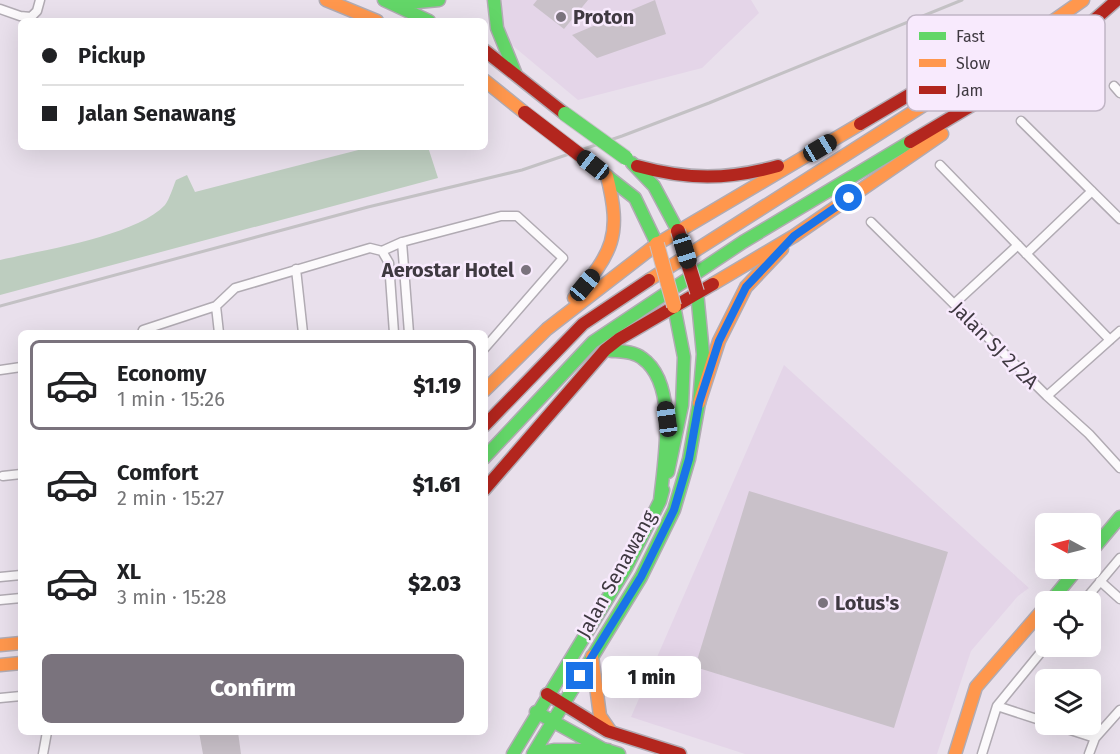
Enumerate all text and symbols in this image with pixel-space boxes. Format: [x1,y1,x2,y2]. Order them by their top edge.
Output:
place label: Proton [573,5,634,29]
marker: Proton [554,10,568,24]
legend [907,15,1105,111]
text: Fast [956,27,985,46]
text: Pickup [78,42,146,69]
text: Slow [956,54,991,73]
text: Jam [956,81,983,100]
text: Jalan Senawang [78,100,236,127]
car [800,131,840,165]
car [573,147,613,183]
route start [835,184,862,211]
car [671,231,699,271]
place label: Aerostar Hotel [381,258,514,282]
marker: Aerostar Hotel [519,263,533,277]
car [567,265,603,305]
street label: Jalan SJ 2/2A [946,296,1044,394]
icon: car [45,358,99,412]
text: Economy [117,360,206,387]
text: $1.19 [413,372,461,399]
text: 1 min · 15:26 [117,387,225,411]
car [656,400,678,438]
icon: car [45,457,99,511]
text: Comfort [117,459,198,486]
text: $1.61 [412,471,461,498]
text: 2 min · 15:27 [117,486,224,510]
street label: Jalan Senawang [571,506,661,642]
north arrow [1035,513,1101,579]
map controls [1035,513,1101,735]
icon: car [45,556,99,610]
text: XL [117,558,141,585]
text: $2.03 [408,570,461,597]
text: 3 min · 15:28 [117,585,227,609]
place label: Lotus's [835,591,900,615]
button: locate [1035,591,1101,657]
marker: Lotus's [816,596,830,610]
button: Confirm [42,654,464,723]
callout: 1 min [601,655,700,697]
route end [566,662,593,689]
text: 1 min [628,665,675,689]
button: layers [1035,669,1101,735]

